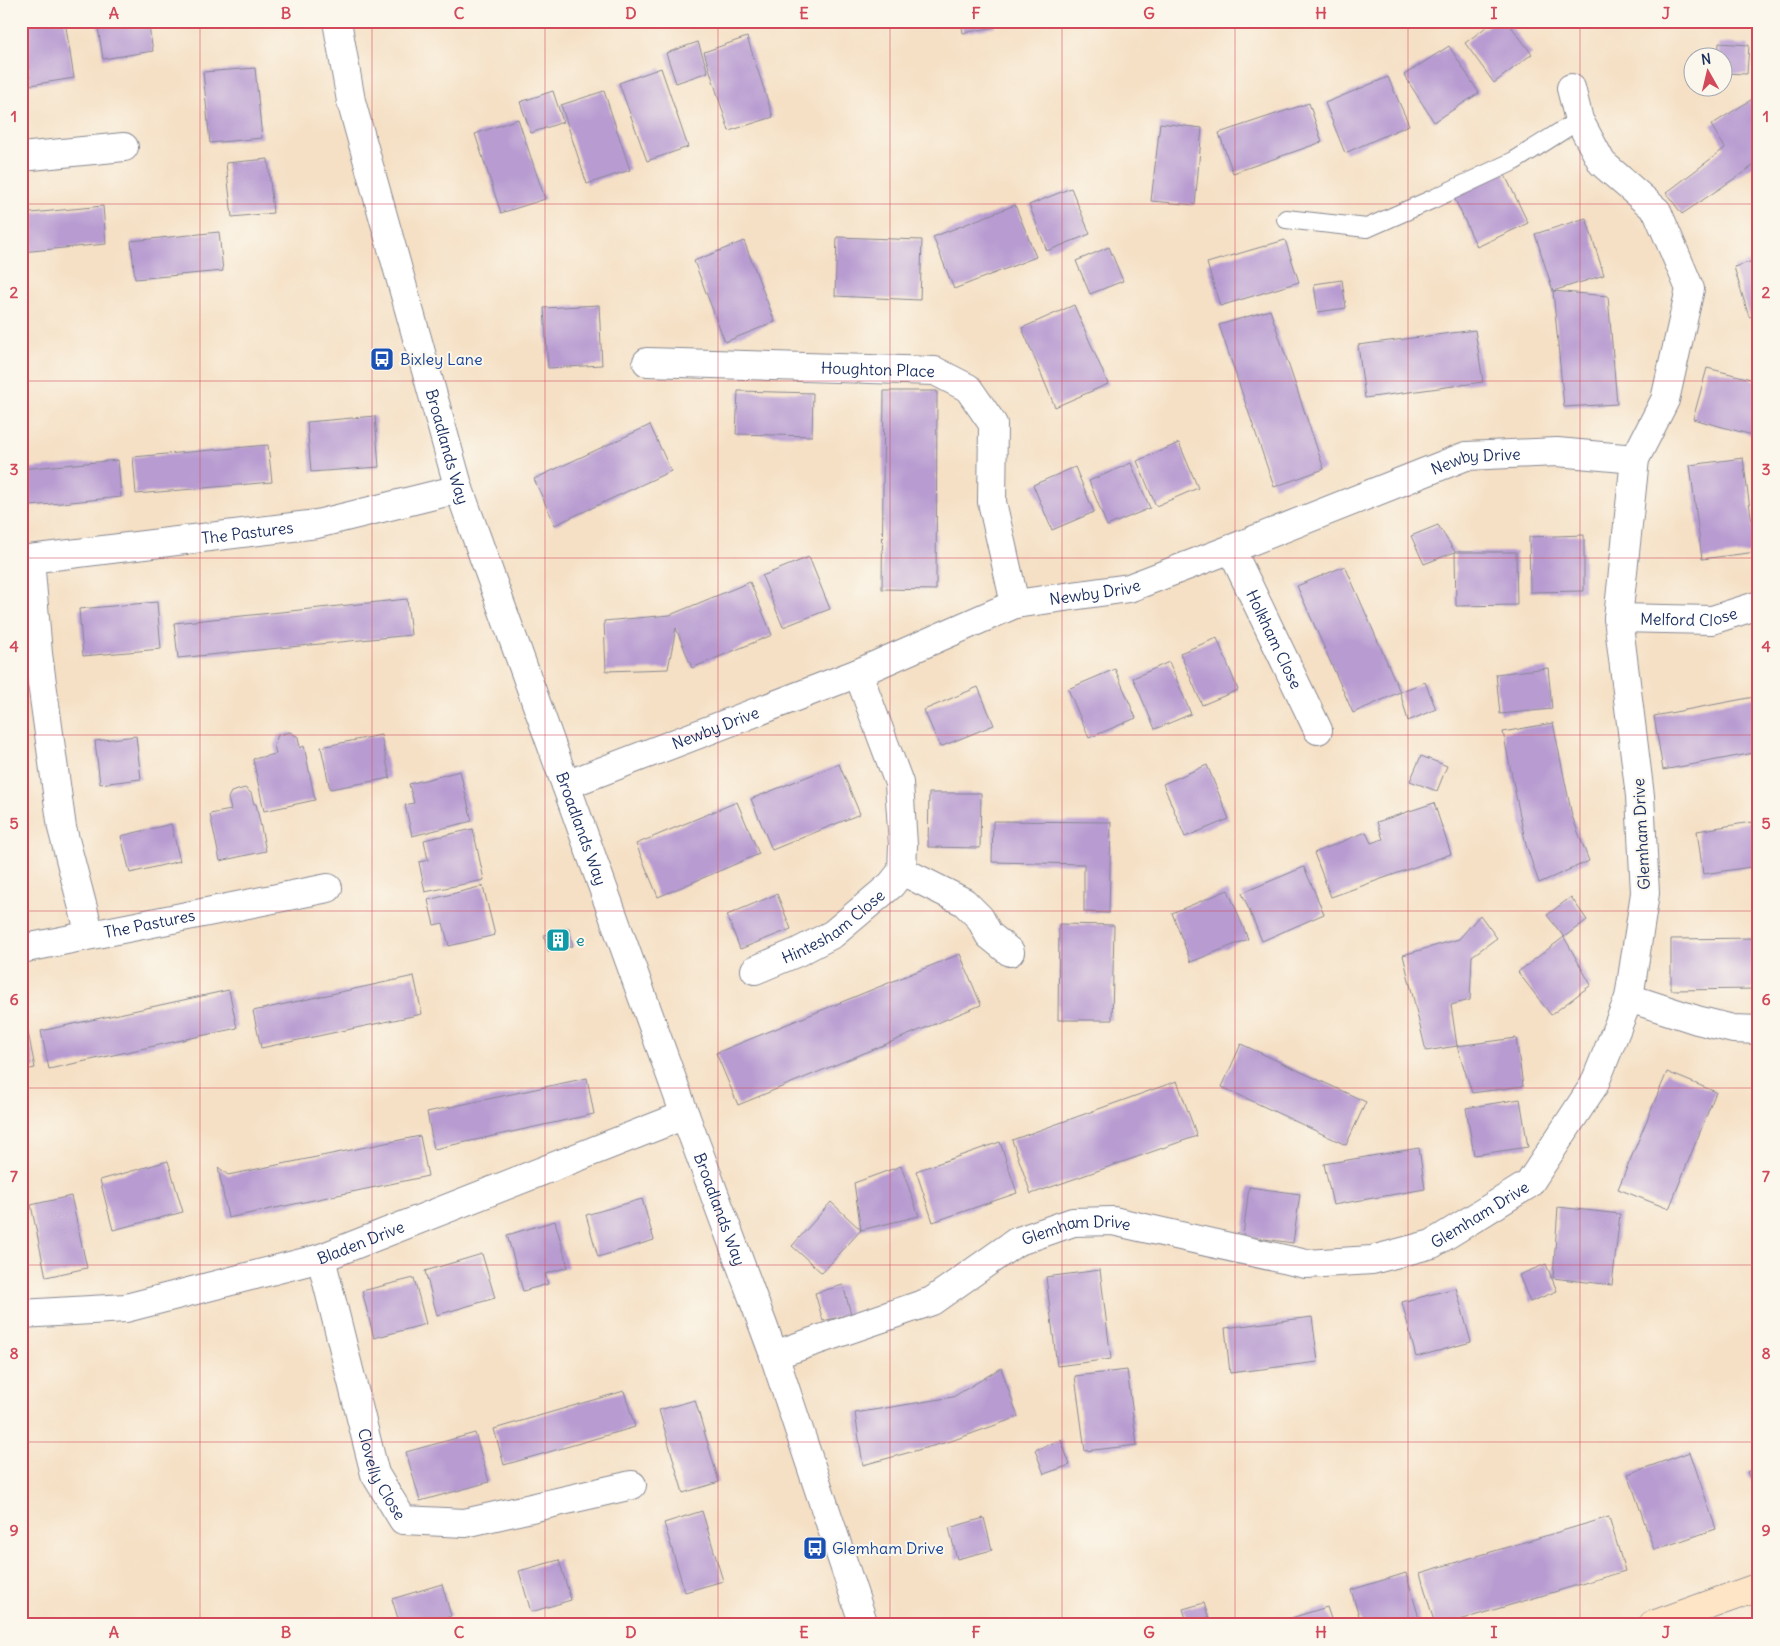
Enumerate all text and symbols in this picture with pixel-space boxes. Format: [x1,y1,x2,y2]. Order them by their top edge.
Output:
text: A [109,3,119,23]
text: B [281,3,292,23]
text: C [454,3,465,23]
text: D [625,3,637,23]
text: E [799,3,809,23]
text: F [971,3,981,23]
text: G [1143,3,1155,23]
text: H [1315,3,1327,23]
text: I [1491,3,1498,23]
text: J [1662,3,1671,23]
north arrow [1682,48,1732,98]
text: N [1700,50,1712,69]
text: 1 [11,106,17,126]
text: 1 [1763,106,1769,126]
text: 2 [10,282,19,302]
text: 2 [1762,282,1771,302]
bus stop icon: Bixley Lane [369,346,395,372]
place label: Bixley Lane [400,349,483,369]
street label: Houghton Place [821,357,935,381]
street label: Broadlands Way [422,387,474,507]
street label: Newby Drive [1428,444,1521,479]
text: 3 [9,459,19,479]
text: 3 [1761,459,1771,479]
street label: The Pastures [200,517,294,548]
street label: Newby Drive [1048,575,1143,609]
street label: Holkham Close [1242,586,1307,692]
street label: Melford Close [1640,603,1740,630]
text: 4 [9,636,19,656]
text: 4 [1761,636,1771,656]
street label: Newby Drive [669,702,762,753]
street label: Broadlands Way [552,769,611,888]
street label: Glemham Drive [1628,778,1654,890]
text: 5 [9,813,19,833]
text: 5 [1761,813,1771,833]
street label: Hintesham Close [779,885,889,968]
street label: The Pastures [102,905,197,942]
building icon: e [545,927,571,953]
place label: e [576,930,585,950]
text: 6 [9,989,19,1009]
text: 6 [1761,989,1771,1009]
street label: Broadlands Way [690,1150,750,1269]
text: 7 [10,1166,18,1186]
text: 7 [1762,1166,1770,1186]
street label: Glemham Drive [1427,1177,1532,1252]
street label: Glemham Drive [1019,1211,1133,1249]
street label: Bladen Drive [314,1216,407,1269]
text: 8 [9,1343,19,1363]
text: 8 [1761,1343,1771,1363]
street label: Clovelly Close [354,1426,410,1523]
text: 9 [9,1520,19,1540]
text: 9 [1761,1520,1771,1540]
bus stop icon: Glemham Drive [802,1535,828,1561]
place label: Glemham Drive [832,1538,944,1558]
text: A [109,1622,119,1642]
text: B [281,1622,292,1642]
text: C [454,1622,465,1642]
text: D [625,1622,637,1642]
text: E [799,1622,809,1642]
text: F [971,1622,981,1642]
text: G [1143,1622,1155,1642]
text: H [1315,1622,1327,1642]
text: I [1491,1622,1498,1642]
text: J [1662,1622,1671,1642]

